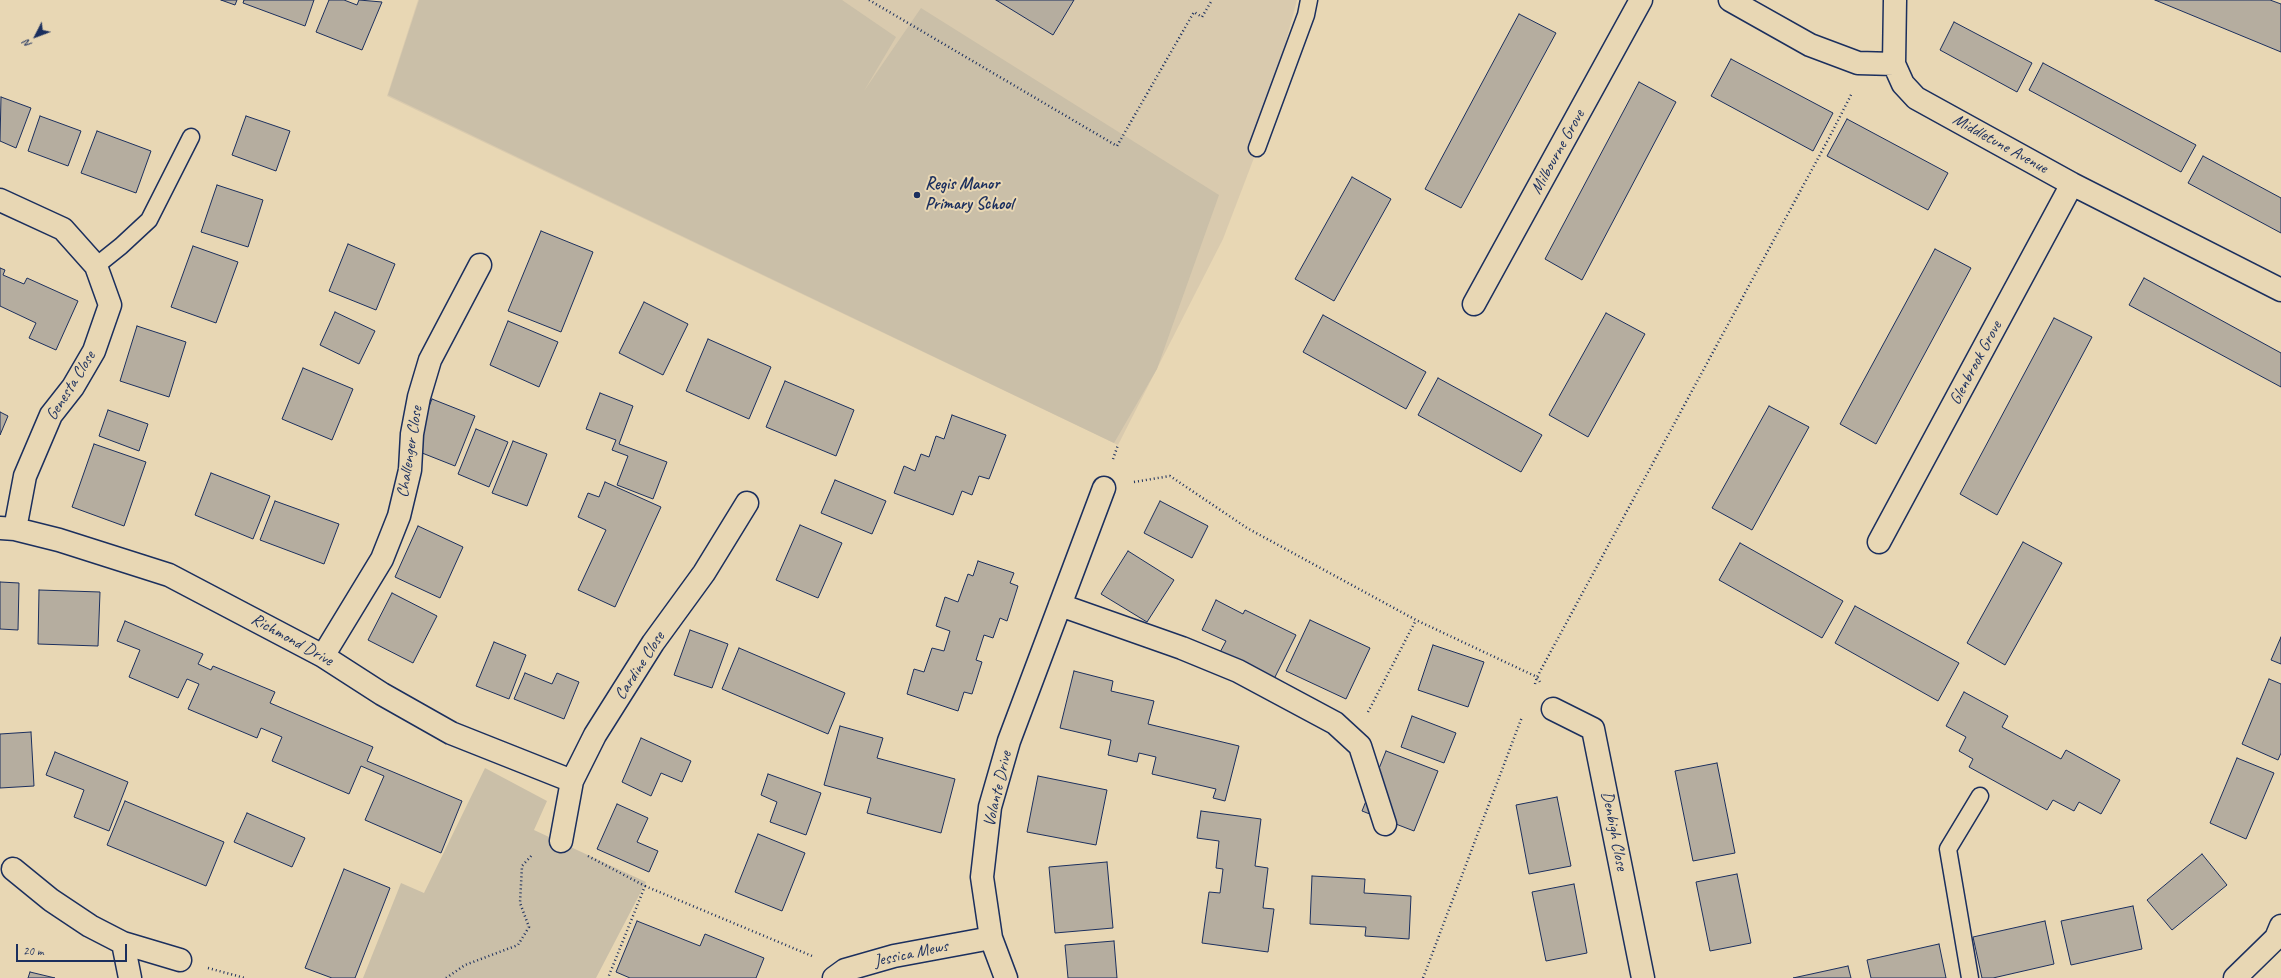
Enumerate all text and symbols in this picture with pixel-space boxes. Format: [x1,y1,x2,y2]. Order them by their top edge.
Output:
north arrow [16,16,56,56]
text: N [20,37,35,51]
street label: Milbourne Grove [1527,106,1589,198]
street label: Middletune Avenue [1949,109,2051,179]
place label: Regis Manor Primary School [925,175,1013,215]
marker: Regis Manor Primary School [912,190,922,200]
street label: Glenbrook Grove [1945,318,2007,408]
street label: Genesta Close [42,348,100,424]
street label: Challenger Close [393,405,427,499]
street label: Richmond Drive [247,609,337,671]
street label: Cardine Close [610,628,670,704]
street label: Volante Drive [979,749,1017,829]
street label: Denbigh Close [1596,790,1632,872]
scale bar [18,936,129,962]
street label: Jessica Mews [872,936,950,972]
text: 20 m [23,943,43,959]

